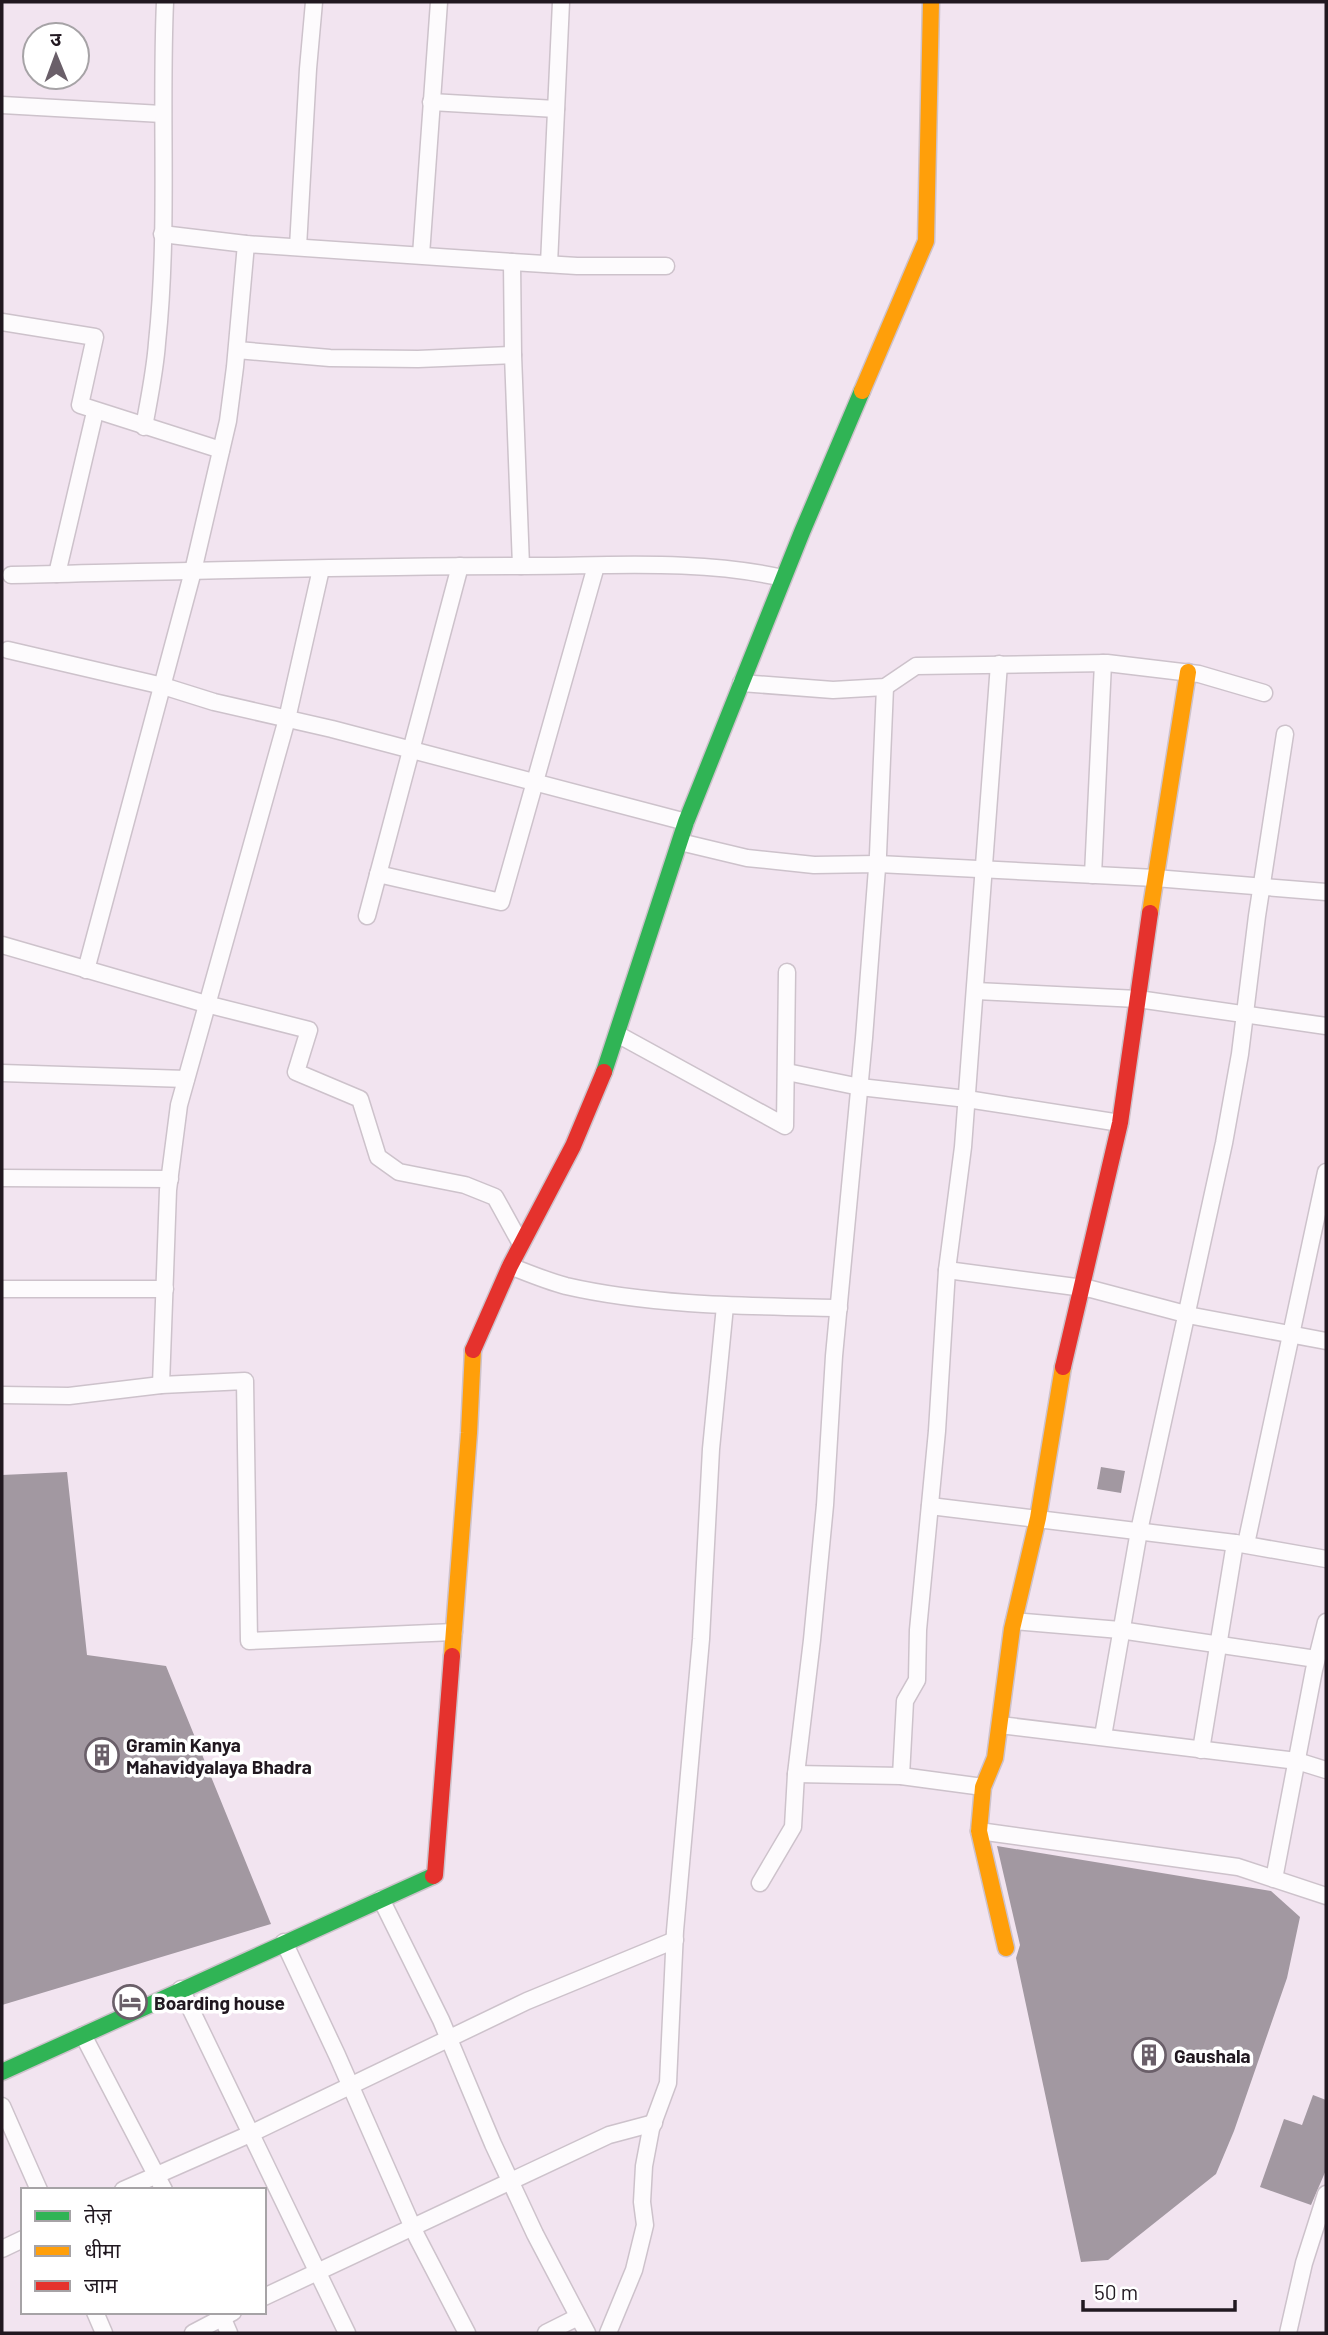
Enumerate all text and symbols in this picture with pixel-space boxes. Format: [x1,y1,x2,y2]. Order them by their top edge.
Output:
north arrow [21,21,91,91]
text: उ [50,27,62,50]
place label: Gramin Kanya Mahavidyalaya Bhadra [126,1733,312,1778]
building icon: Gramin Kanya Mahavidyalaya Bhadra [83,1736,121,1774]
hotel icon: Boarding house [111,1983,149,2021]
place label: Boarding house [154,1991,285,2014]
building icon: Gaushala [1130,2036,1168,2074]
place label: Gaushala [1174,2044,1251,2067]
legend [21,2188,266,2314]
text: तेज़ [84,2202,112,2227]
text: धीमा [84,2237,121,2262]
scale bar [1083,2268,1235,2312]
text: जाम [84,2272,118,2297]
text: 50 m [1094,2279,1138,2304]

